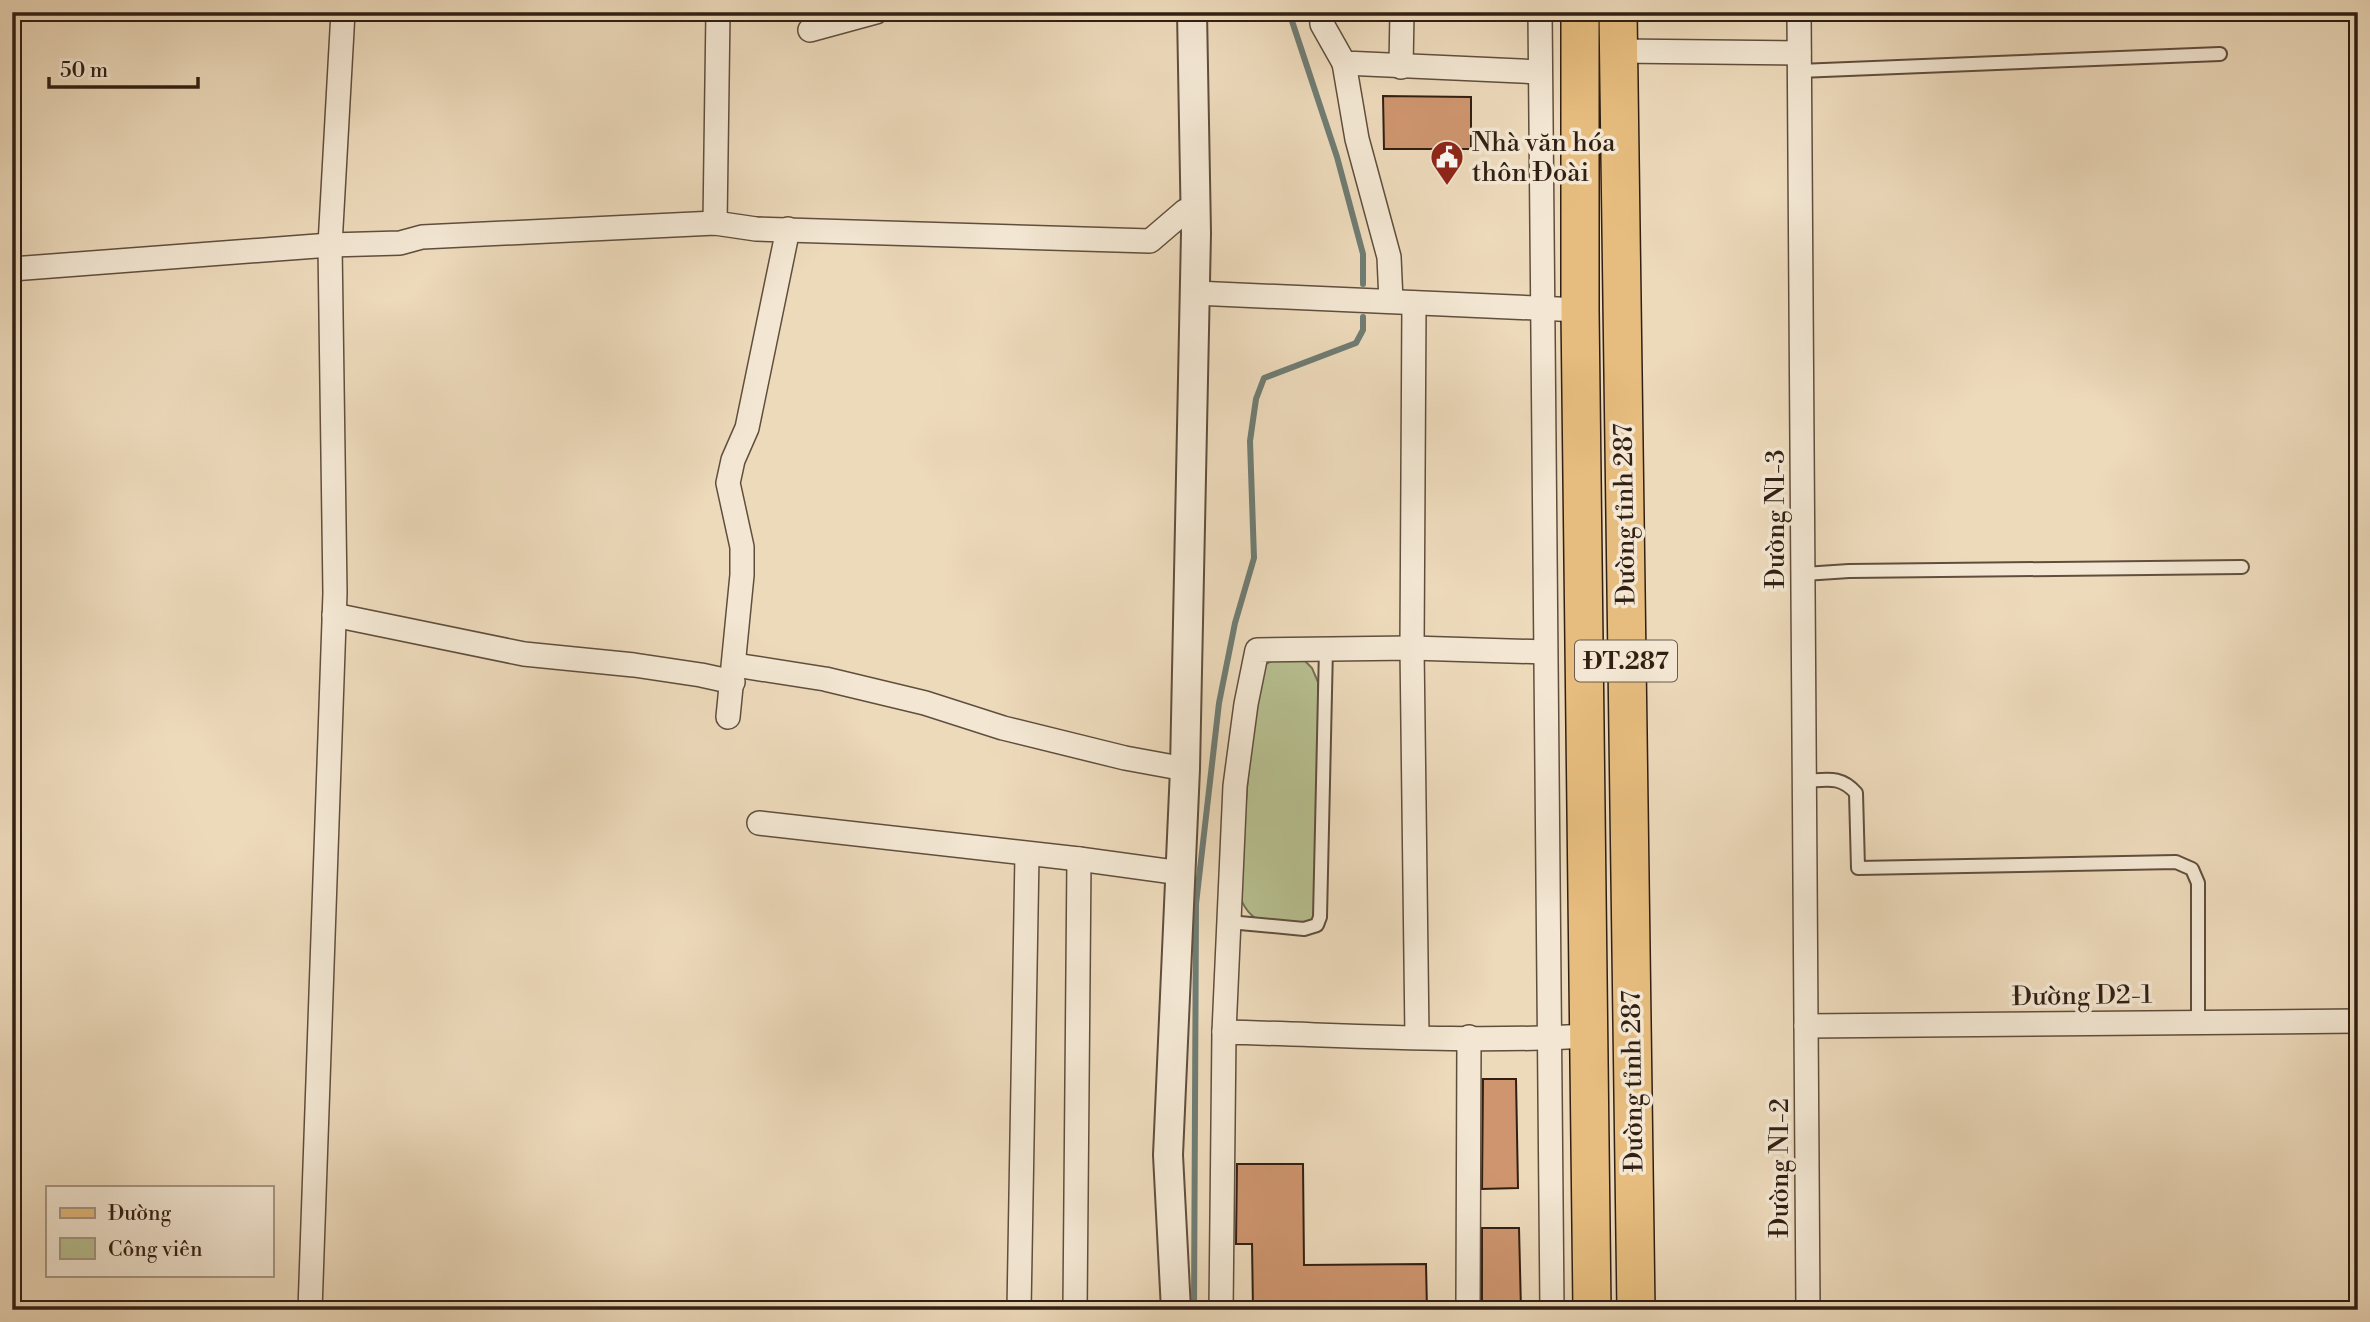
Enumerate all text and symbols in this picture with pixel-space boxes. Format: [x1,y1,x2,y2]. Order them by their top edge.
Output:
scale bar [49,46,198,90]
text: 50 m [60,58,108,84]
place label: Nhà văn hóa thôn Đoài [1472,127,1616,189]
public building icon: Nhà văn hóa thôn Đoài [1428,138,1466,187]
street label: Đường tỉnh 287 [1607,423,1643,605]
street label: Đường N1-3 [1760,449,1792,589]
road number: ĐT.287 [1575,640,1677,682]
street label: Đường D2-1 [2012,979,2153,1013]
street label: Đường tỉnh 287 [1615,990,1651,1172]
street label: Đường N1-2 [1764,1098,1796,1238]
legend [46,1186,273,1276]
text: Đường [108,1201,172,1227]
text: Công viên [108,1237,203,1263]

